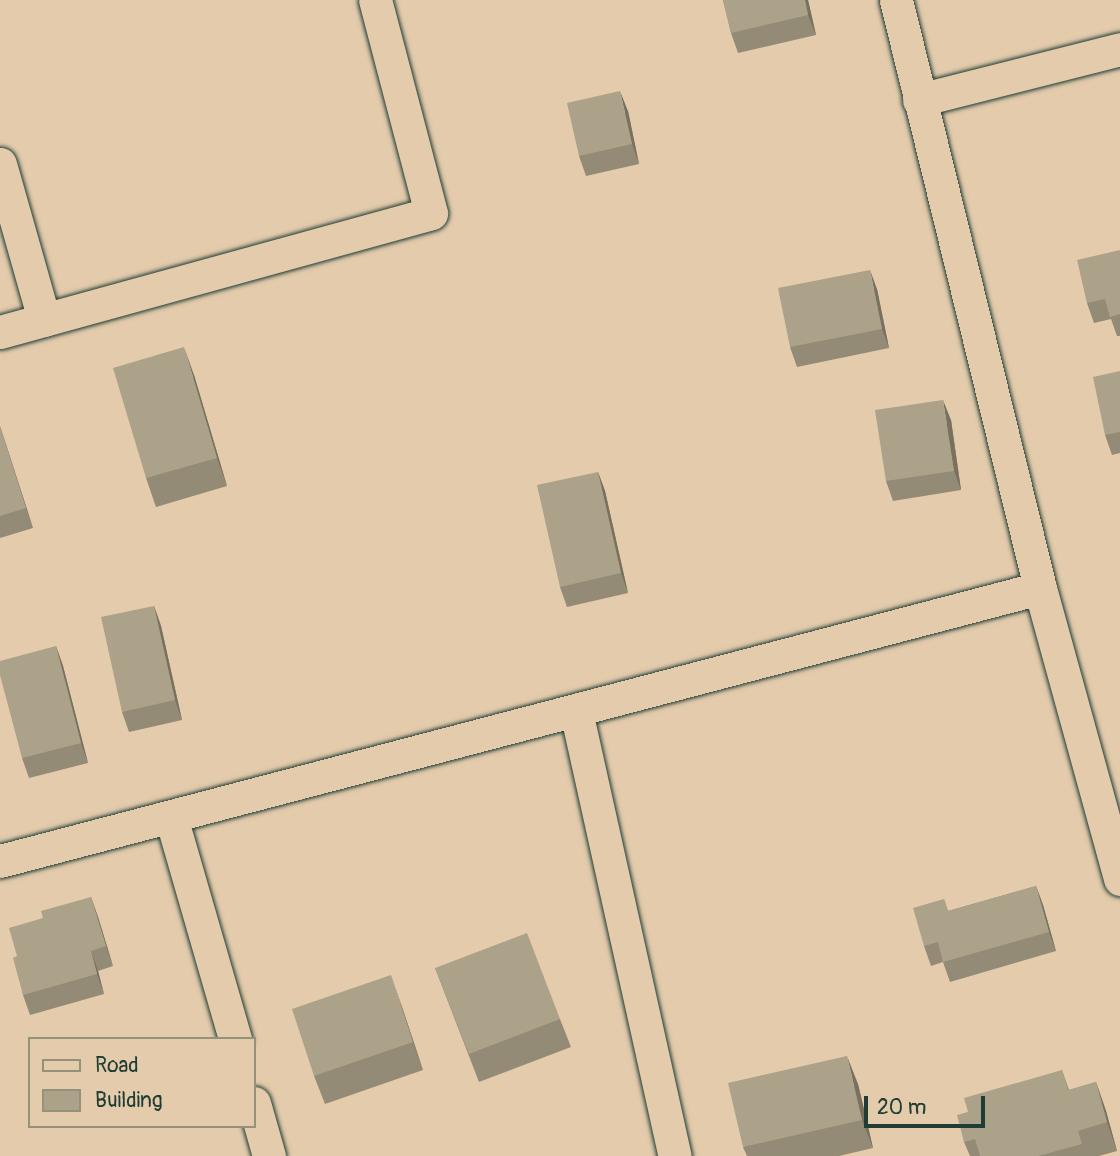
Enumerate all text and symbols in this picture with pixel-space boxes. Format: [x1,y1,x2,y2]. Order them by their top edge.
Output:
legend [28,1037,256,1128]
text: Road [95,1052,139,1079]
scale bar [868,1082,989,1126]
text: Building [95,1087,162,1114]
text: 20 m [877,1094,926,1121]

